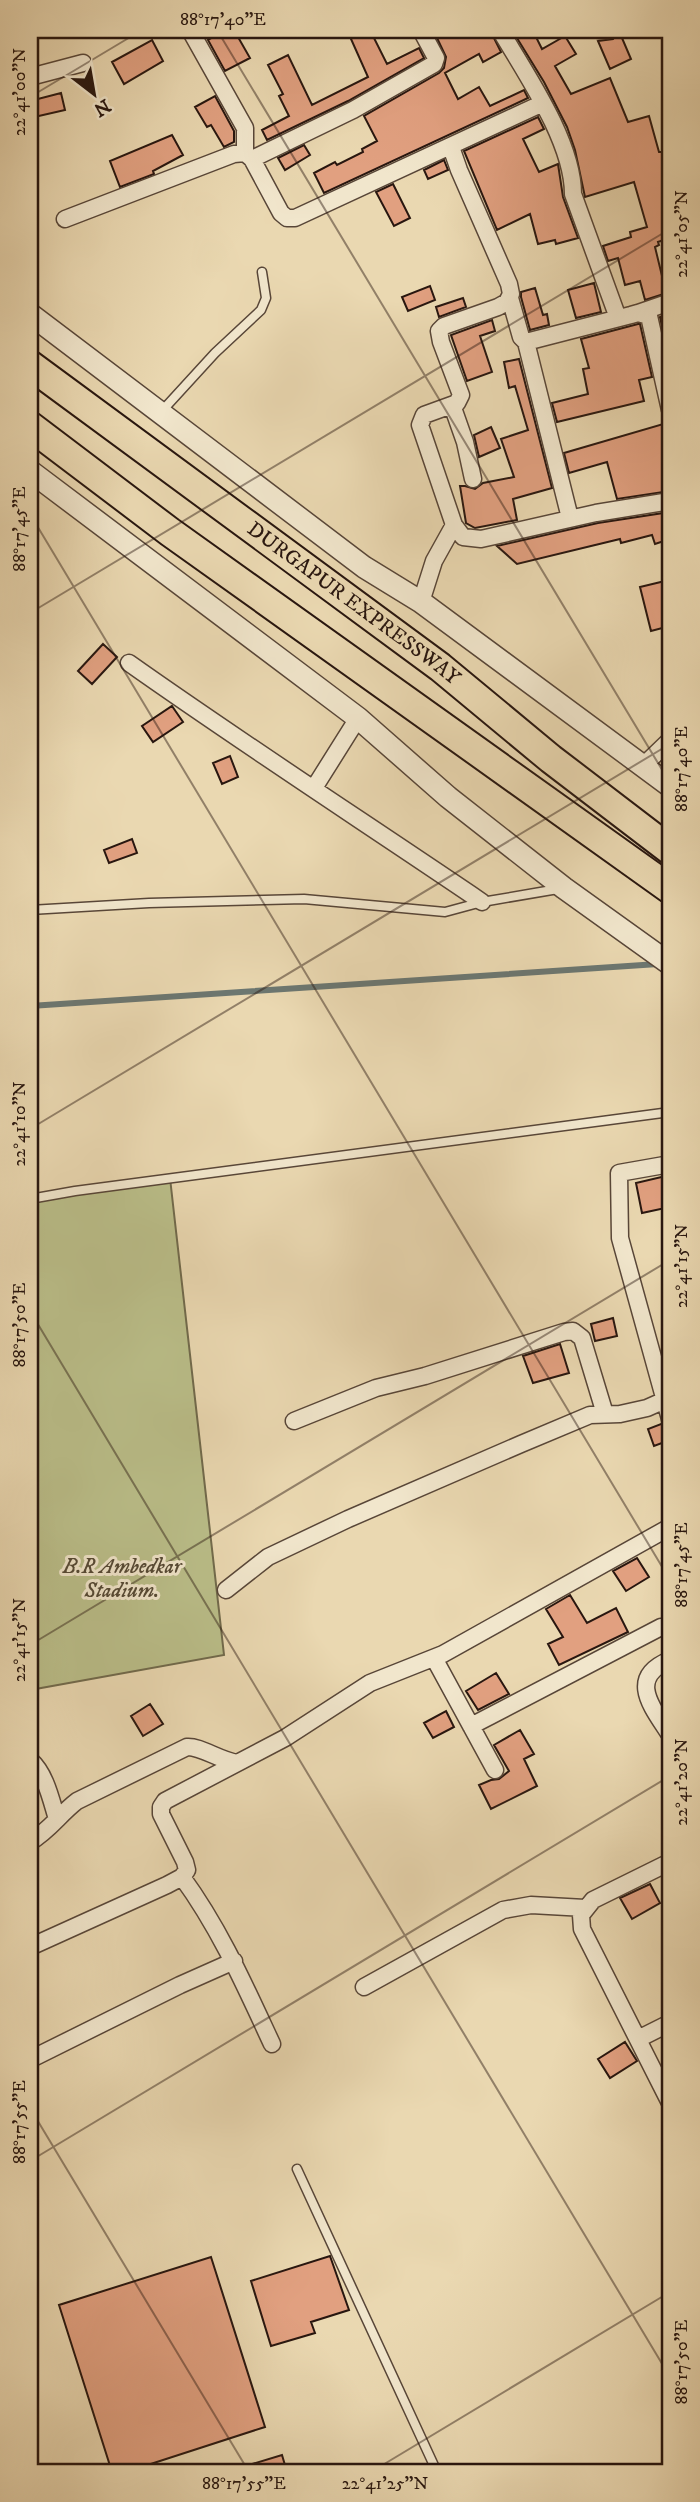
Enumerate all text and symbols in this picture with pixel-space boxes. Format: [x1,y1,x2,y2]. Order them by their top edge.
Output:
text: 88°17'40"E [180,9,266,31]
text: 22°41'00"N [9,48,31,136]
north arrow [60,60,130,130]
text: N [89,93,115,121]
text: 22°41'05"N [671,190,693,278]
text: 88°17'45"E [9,486,31,572]
street label: DURGAPUR EXPRESSWAY [242,516,466,692]
text: 88°17'40"E [671,726,693,812]
text: 22°41'10"N [9,1081,31,1166]
text: 22°41'15"N [671,1224,693,1308]
text: 88°17'50"E [9,1282,31,1367]
text: 88°17'45"E [671,1522,693,1608]
park label: B.R Ambedkar Stadium. [62,1554,183,1604]
text: 22°41'15"N [9,1598,31,1682]
text: 22°41'20"N [671,1738,693,1826]
text: 88°17'55"E [9,2080,31,2164]
text: 88°17'50"E [671,2319,693,2404]
text: 88°17'55"E [202,2473,286,2495]
text: 22°41'25"N [342,2473,428,2495]

